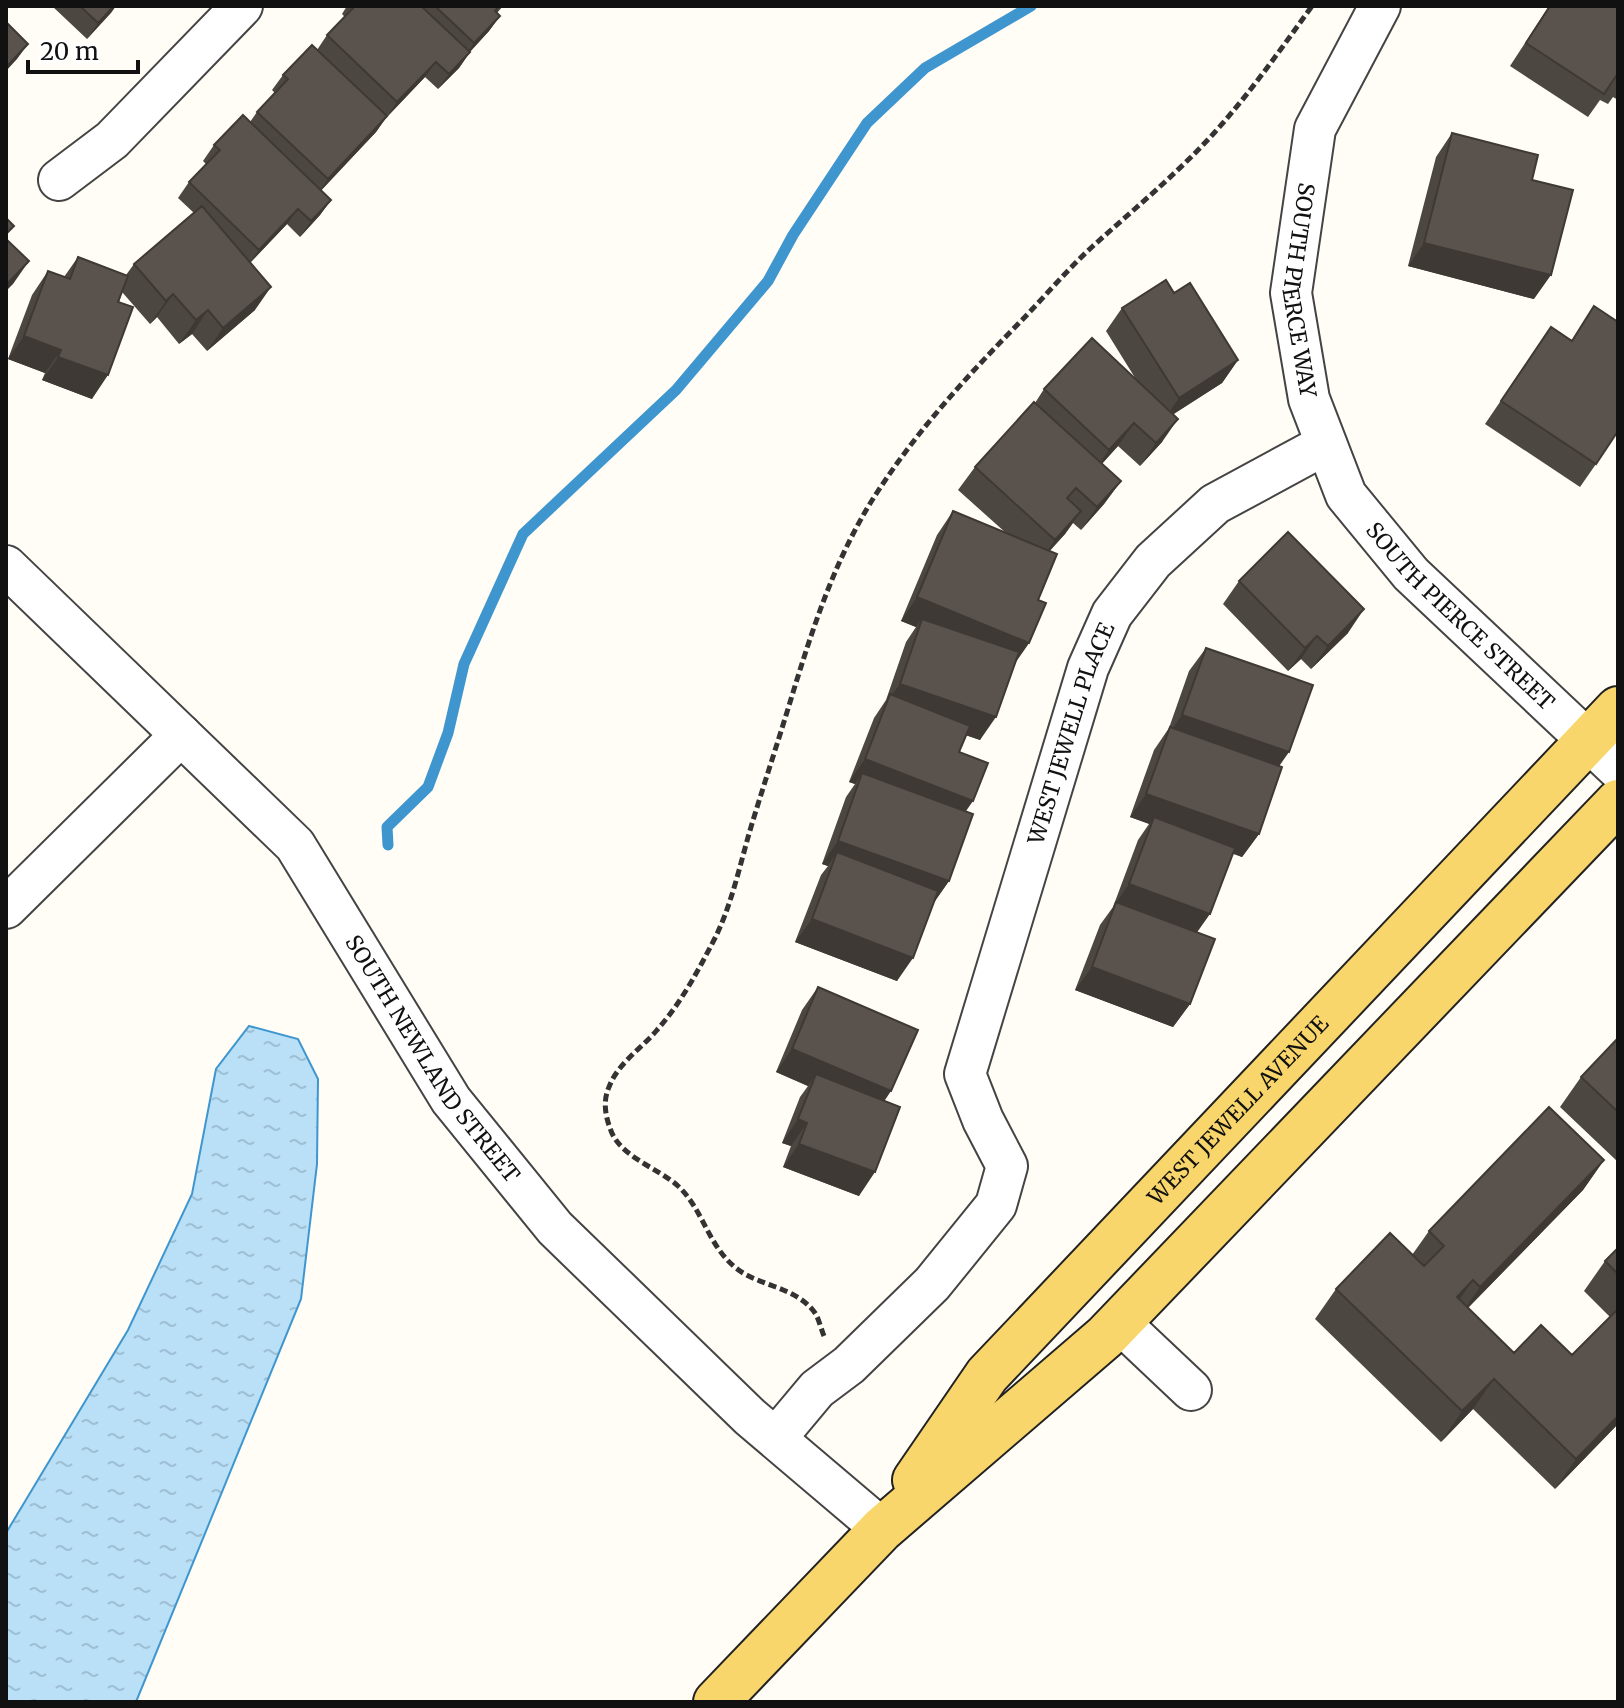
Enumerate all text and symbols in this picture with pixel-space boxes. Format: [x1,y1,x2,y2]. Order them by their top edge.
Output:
scale bar [28,24,138,74]
text: 20 m [40,36,99,67]
street label: SOUTH PIERCE WAY [1276,181,1323,400]
street label: SOUTH PIERCE STREET [1360,516,1560,716]
street label: WEST JEWELL PLACE [1021,618,1120,849]
street label: SOUTH NEWLAND STREET [339,930,526,1188]
street label: WEST JEWELL AVENUE [1141,1010,1334,1212]

